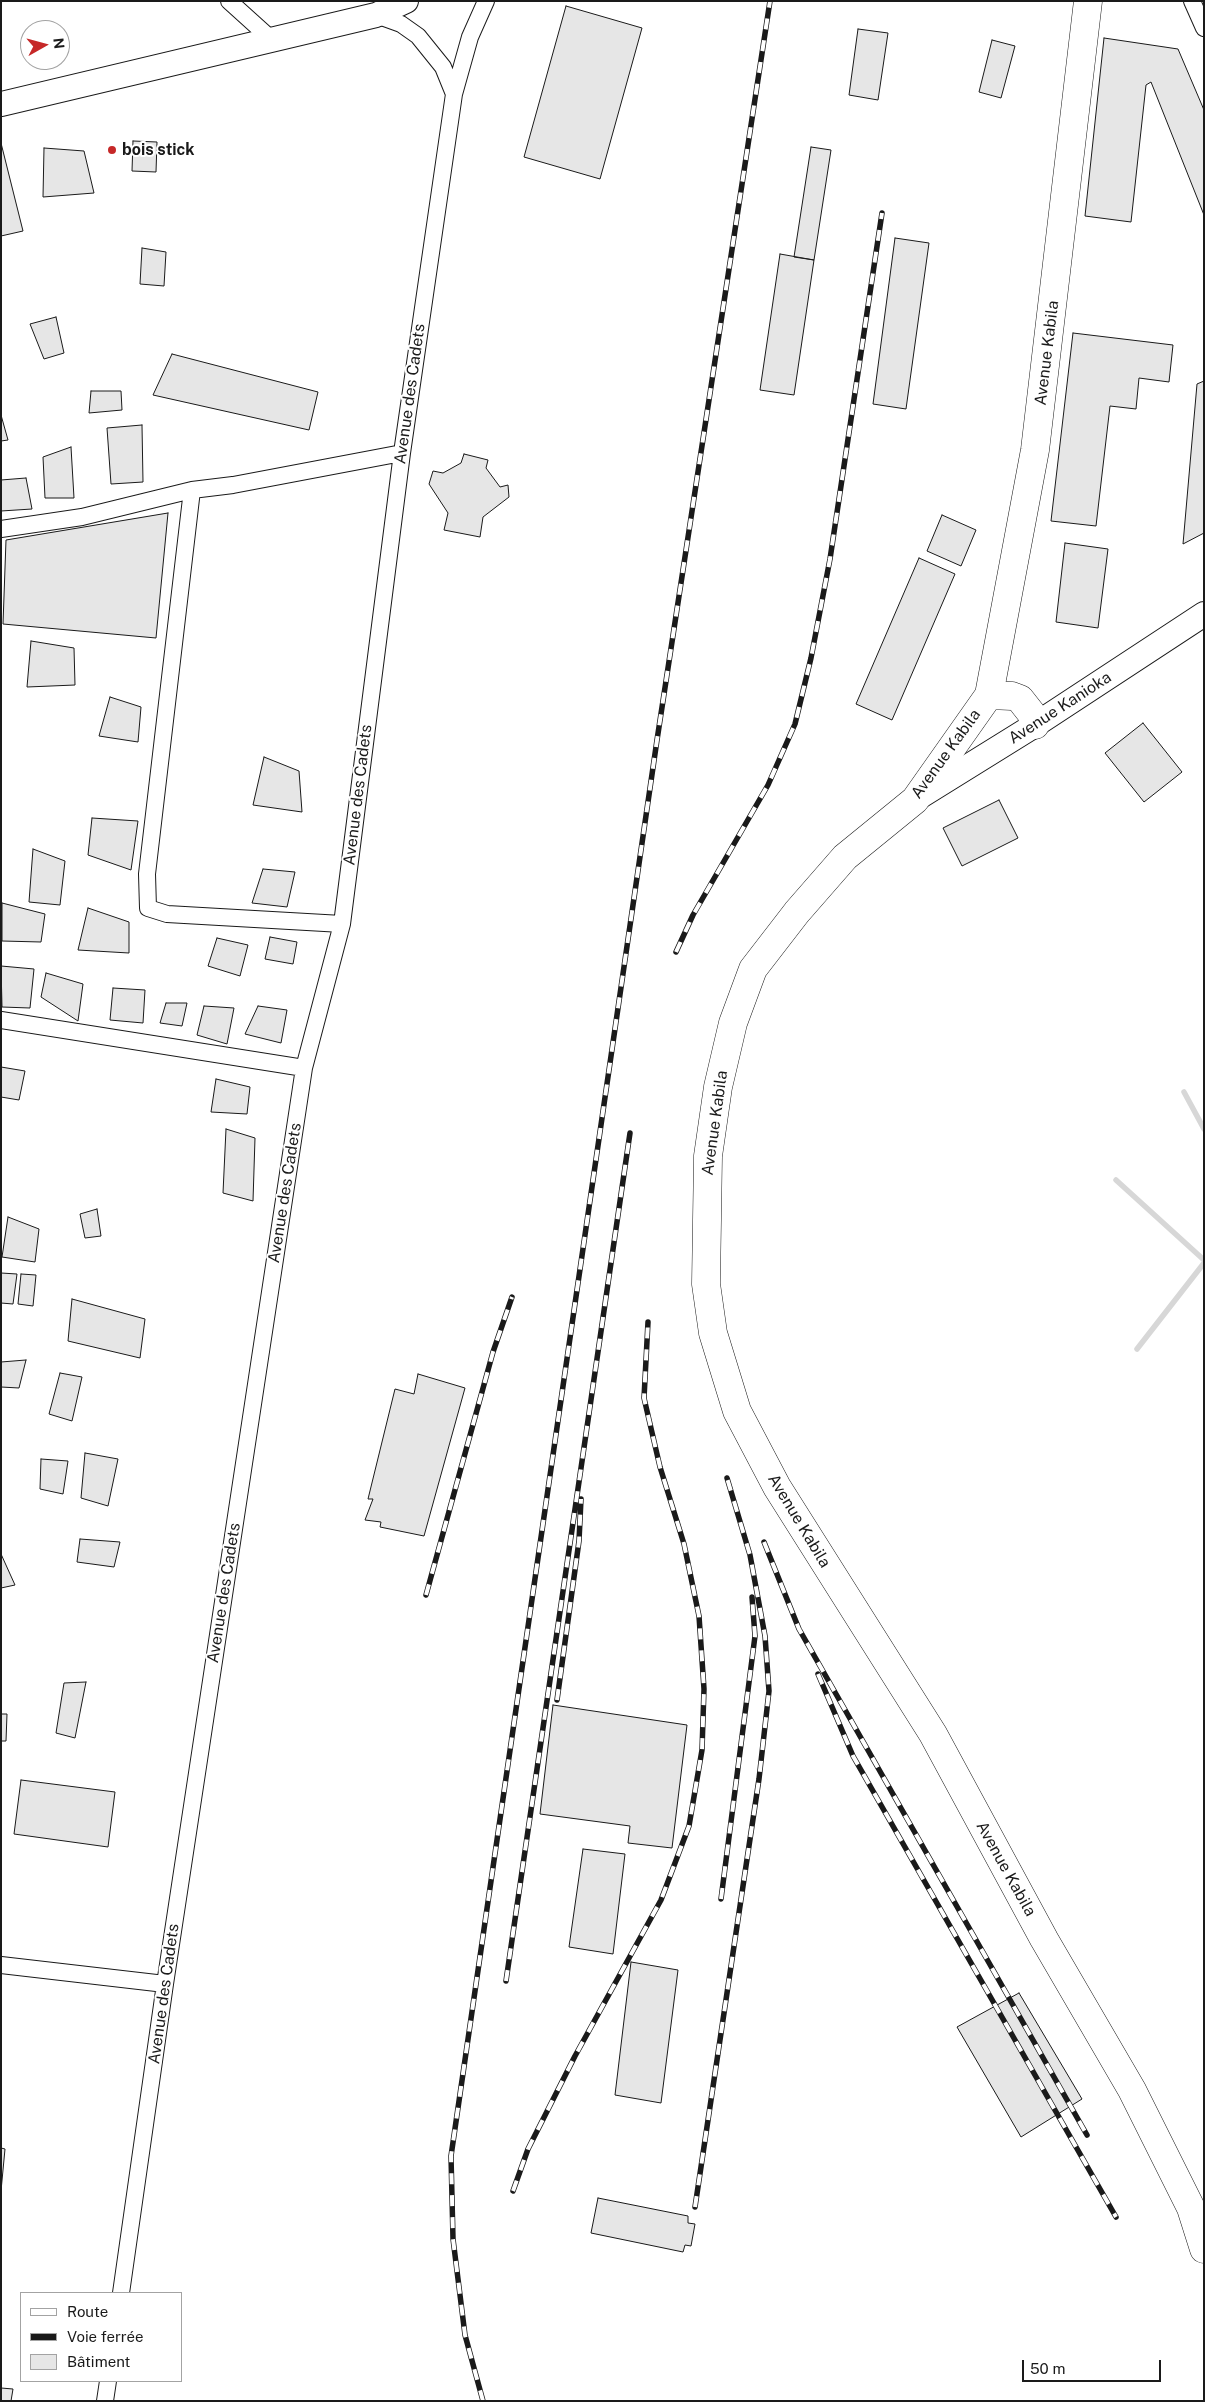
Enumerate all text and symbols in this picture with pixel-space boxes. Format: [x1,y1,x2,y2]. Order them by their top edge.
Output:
north arrow [20,20,70,70]
text: N [50,37,68,50]
place label: bois stick [122,140,195,160]
marker: bois stick [106,144,118,156]
street label: Avenue Kabila [1031,299,1063,407]
street label: Avenue des Cadets [391,323,429,465]
street label: Avenue Kanioka [1005,668,1115,748]
street label: Avenue Kabila [907,706,985,802]
street label: Avenue des Cadets [340,724,376,866]
street label: Avenue Kabila [698,1069,732,1177]
street label: Avenue des Cadets [264,1122,306,1264]
street label: Avenue Kabila [764,1471,834,1571]
street label: Avenue des Cadets [203,1522,245,1664]
street label: Avenue Kabila [972,1818,1040,1920]
street label: Avenue des Cadets [145,1923,183,2065]
legend [20,2292,182,2382]
text: Route [67,2303,108,2320]
text: Voie ferrée [67,2328,144,2345]
scale bar [1025,2350,1164,2382]
text: Bâtiment [67,2353,130,2370]
text: 50 m [1030,2360,1065,2377]

